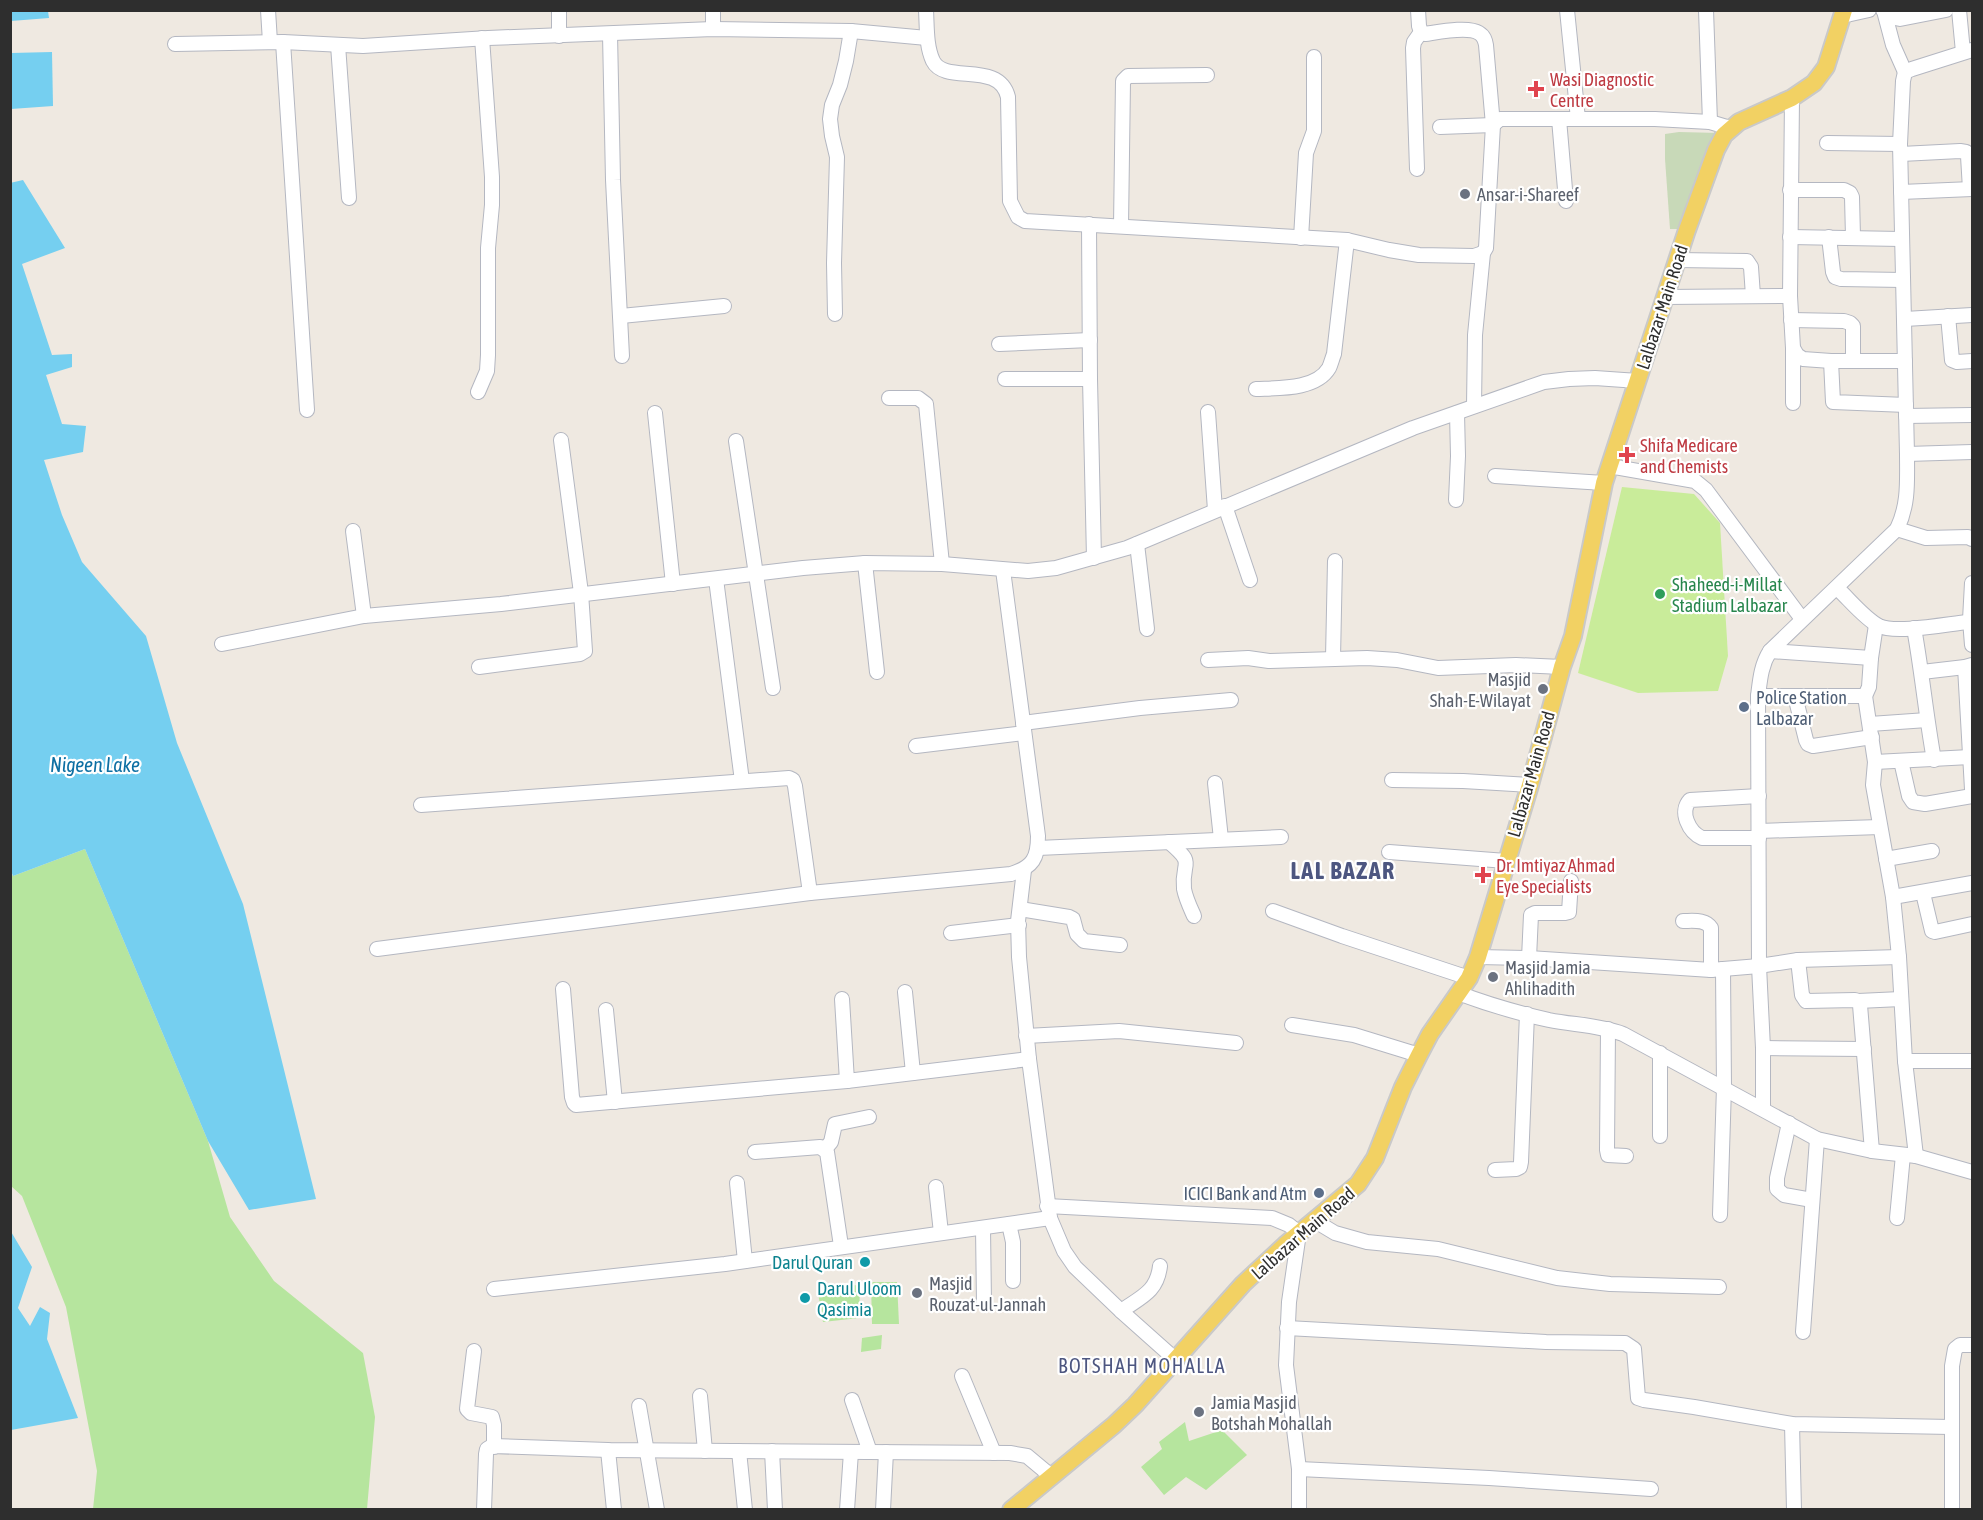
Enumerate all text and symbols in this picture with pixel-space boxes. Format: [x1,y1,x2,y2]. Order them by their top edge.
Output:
place label: Wasi Diagnostic Centre [1550,69,1654,111]
marker: Wasi Diagnostic Centre [1527,80,1545,98]
place label: Ansar-i-Shareef [1477,184,1579,205]
marker: Ansar-i-Shareef [1458,187,1472,201]
street label: Lalbazar Main Road [1632,242,1692,372]
place label: Shifa Medicare and Chemists [1640,435,1738,477]
marker: Shifa Medicare and Chemists [1618,446,1636,464]
place label: Shaheed-i-Millat Stadium Lalbazar [1672,574,1788,616]
marker: Shaheed-i-Millat Stadium Lalbazar [1653,587,1667,601]
place label: Masjid Shah-E-Wilayat [1430,669,1531,711]
marker: Masjid Shah-E-Wilayat [1536,682,1550,696]
place label: Police Station Lalbazar [1756,687,1847,729]
marker: Police Station Lalbazar [1737,700,1751,714]
street label: Lalbazar Main Road [1503,709,1559,839]
water label: Nigeen Lake [50,753,140,776]
place label: Dr. Imtiyaz Ahmad Eye Specialists [1496,855,1615,897]
district label: LAL BAZAR [1291,857,1395,884]
marker: Dr. Imtiyaz Ahmad Eye Specialists [1474,866,1492,884]
place label: Masjid Jamia Ahlihadith [1505,957,1591,999]
marker: Masjid Jamia Ahlihadith [1486,970,1500,984]
place label: ICICI Bank and Atm [1183,1183,1307,1204]
street label: Lalbazar Main Road [1247,1183,1359,1283]
marker: ICICI Bank and Atm [1312,1186,1326,1200]
place label: Darul Quran [772,1252,853,1273]
marker: Darul Quran [858,1255,872,1269]
place label: Masjid Rouzat-ul-Jannah [929,1273,1046,1315]
place label: Darul Uloom Qasimia [817,1278,902,1320]
marker: Masjid Rouzat-ul-Jannah [910,1286,924,1300]
marker: Darul Uloom Qasimia [798,1291,812,1305]
district label: BOTSHAH MOHALLA [1058,1354,1226,1377]
place label: Jamia Masjid Botshah Mohallah [1211,1392,1332,1434]
marker: Jamia Masjid Botshah Mohallah [1192,1405,1206,1419]

